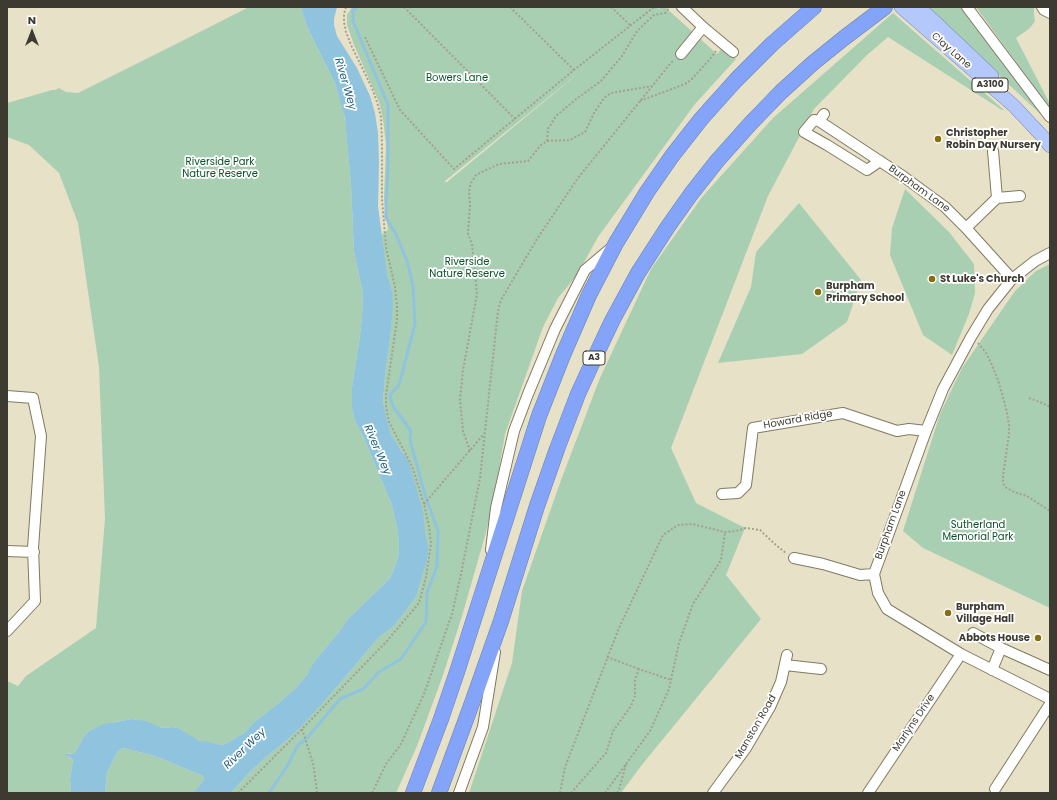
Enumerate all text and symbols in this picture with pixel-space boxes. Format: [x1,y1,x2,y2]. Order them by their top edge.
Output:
north arrow [12,12,52,52]
text: N [28,12,36,28]
street label: Clay Lane [929,30,973,72]
water label: River Wey [331,56,359,112]
park label: Bowers Lane [426,72,488,84]
road number: A3100 [972,78,1008,92]
place label: Christopher Robin Day Nursery [946,127,1041,150]
marker: Christopher Robin Day Nursery [933,134,943,144]
park label: Riverside Park Nature Reserve [182,156,258,180]
street label: Burpham Lane [886,163,952,215]
park label: Riverside Nature Reserve [429,256,505,280]
place label: St Luke's Church [940,273,1024,285]
marker: St Luke's Church [927,274,937,284]
place label: Burpham Primary School [826,280,904,304]
marker: Burpham Primary School [813,287,823,297]
road number: A3 [583,351,605,365]
street label: Howard Ridge [763,408,833,432]
water label: River Wey [360,423,394,477]
street label: Burpham Lane [873,489,909,561]
park label: Sutherland Memorial Park [942,519,1014,542]
place label: Burpham Village Hall [956,601,1014,624]
marker: Burpham Village Hall [943,608,953,618]
place label: Abbots House [959,632,1030,644]
marker: Abbots House [1033,633,1043,643]
street label: Marlyns Drive [890,692,938,754]
street label: Manston Road [733,693,779,761]
water label: River Wey [221,726,269,772]

